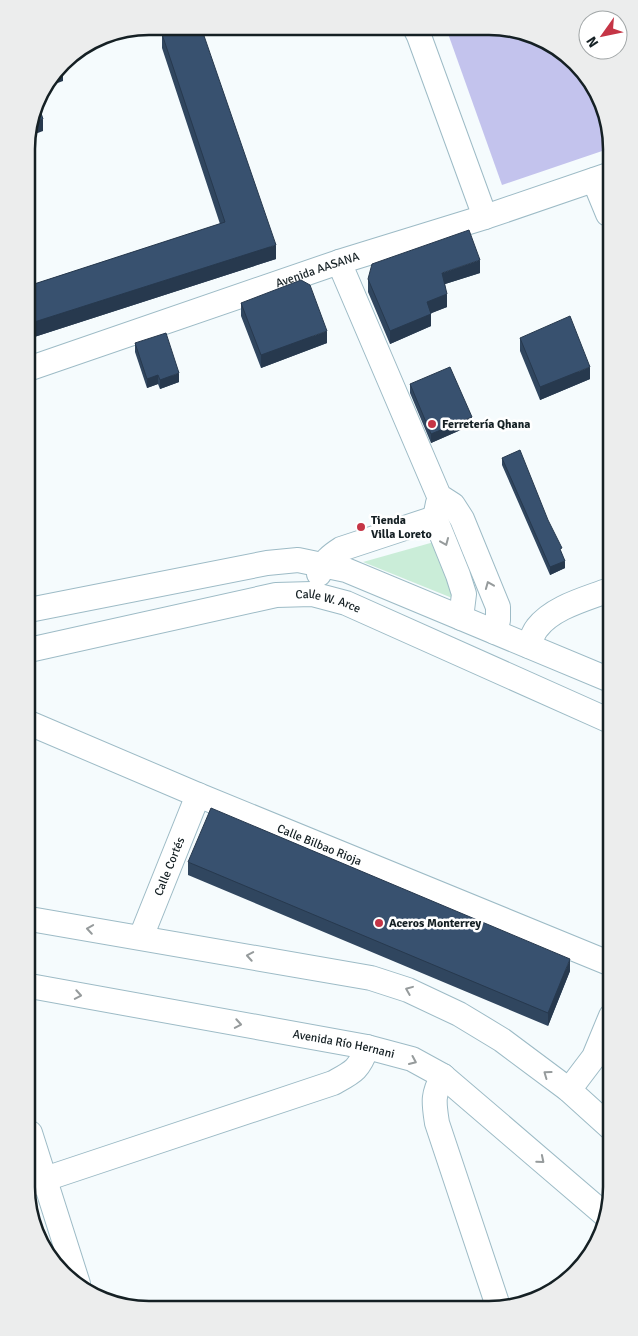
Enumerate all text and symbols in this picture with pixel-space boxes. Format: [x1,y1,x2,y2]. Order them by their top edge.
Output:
north arrow [578,10,628,60]
text: N [583,33,602,51]
street label: Avenida AASANA [273,248,362,291]
place label: Ferretería Qhana [442,417,530,432]
marker: Ferretería Qhana [426,418,438,430]
place label: Tienda Villa Loreto [371,513,432,542]
marker: Tienda Villa Loreto [355,521,367,533]
one-way arrow [438,537,449,546]
one-way arrow [485,581,496,590]
street label: Calle W. Arce [295,586,363,616]
street label: Calle Bilbao Rioja [275,821,364,869]
street label: Calle Cortés [151,835,188,898]
place label: Aceros Monterrey [389,916,481,931]
marker: Aceros Monterrey [373,917,385,929]
one-way arrow [86,924,94,934]
one-way arrow [246,952,254,962]
one-way arrow [405,986,413,996]
one-way arrow [73,989,82,999]
one-way arrow [233,1018,242,1028]
street label: Avenida Río Hernani [292,1026,396,1062]
one-way arrow [408,1054,417,1064]
one-way arrow [544,1071,553,1079]
one-way arrow [535,1155,544,1163]

